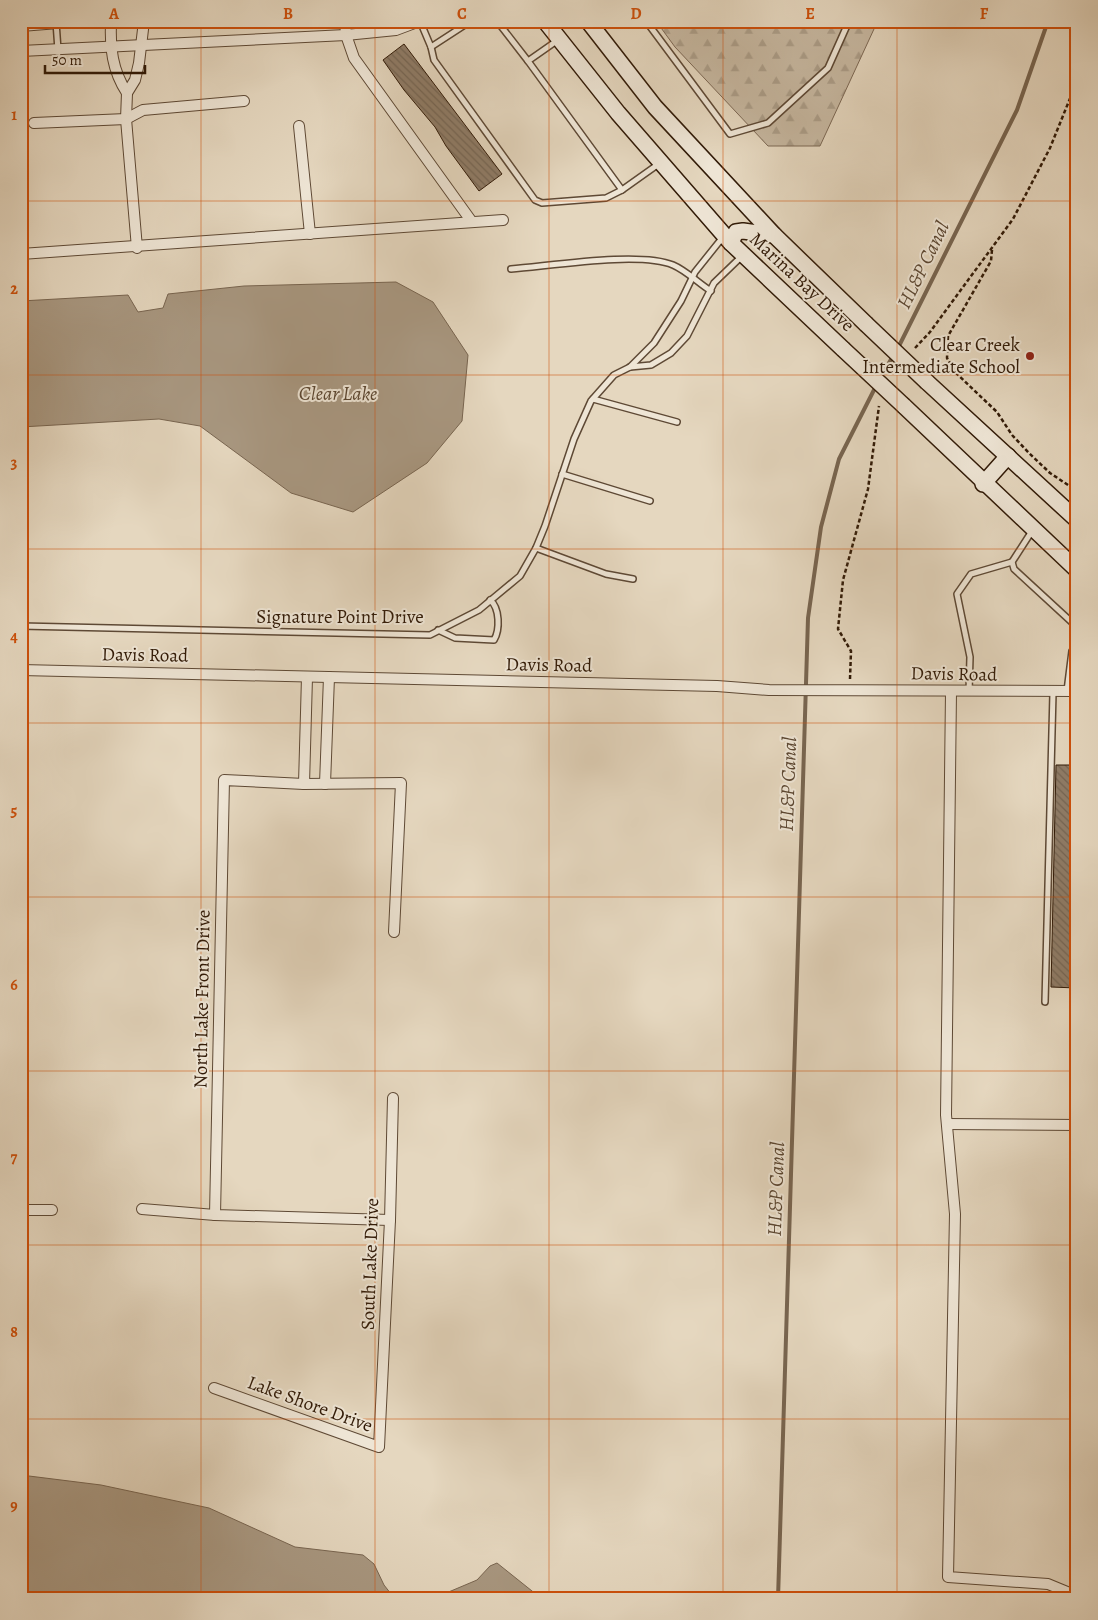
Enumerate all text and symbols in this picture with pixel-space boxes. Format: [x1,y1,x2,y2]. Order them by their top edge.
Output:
text: A [108,3,120,25]
text: B [283,3,293,25]
text: C [457,3,467,25]
text: D [630,3,642,25]
text: E [805,3,815,25]
text: F [980,3,989,25]
scale bar [45,42,145,74]
text: 50 m [52,50,82,70]
text: 1 [11,104,17,126]
water label: HL&P Canal [890,217,956,313]
street label: Marina Bay Drive [744,226,860,338]
text: 2 [10,278,18,300]
place label: Clear Creek Intermediate School [862,332,1021,380]
marker: Clear Creek Intermediate School [1024,350,1036,362]
water label: Clear Lake [299,380,377,407]
text: 3 [11,452,18,474]
street label: Signature Point Drive [256,604,424,630]
text: 4 [10,626,18,648]
street label: Davis Road [101,641,189,669]
street label: Davis Road [505,651,593,679]
street label: Davis Road [910,660,998,688]
water label: HL&P Canal [773,736,803,832]
text: 5 [11,800,18,822]
street label: North Lake Front Drive [187,909,217,1089]
text: 6 [10,974,18,996]
water label: HL&P Canal [761,1141,791,1237]
text: 7 [11,1147,18,1169]
street label: South Lake Drive [355,1198,385,1330]
text: 8 [10,1321,18,1343]
street label: Lake Shore Drive [244,1369,376,1439]
text: 9 [10,1495,18,1517]

